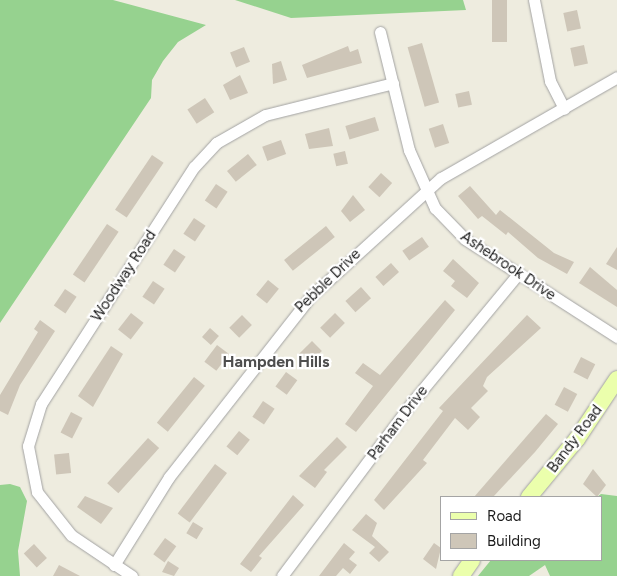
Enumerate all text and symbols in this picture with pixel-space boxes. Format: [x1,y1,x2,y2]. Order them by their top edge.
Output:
street label: Woodway Road [88,227,160,325]
street label: Ashebrook Drive [457,228,559,304]
street label: Pebble Drive [291,245,365,317]
district label: Hampden Hills [223,352,329,372]
street label: Parham Drive [364,382,432,464]
street label: Bandy Road [544,402,606,476]
legend [440,496,602,561]
text: Road [487,507,522,525]
text: Building [487,532,541,550]

